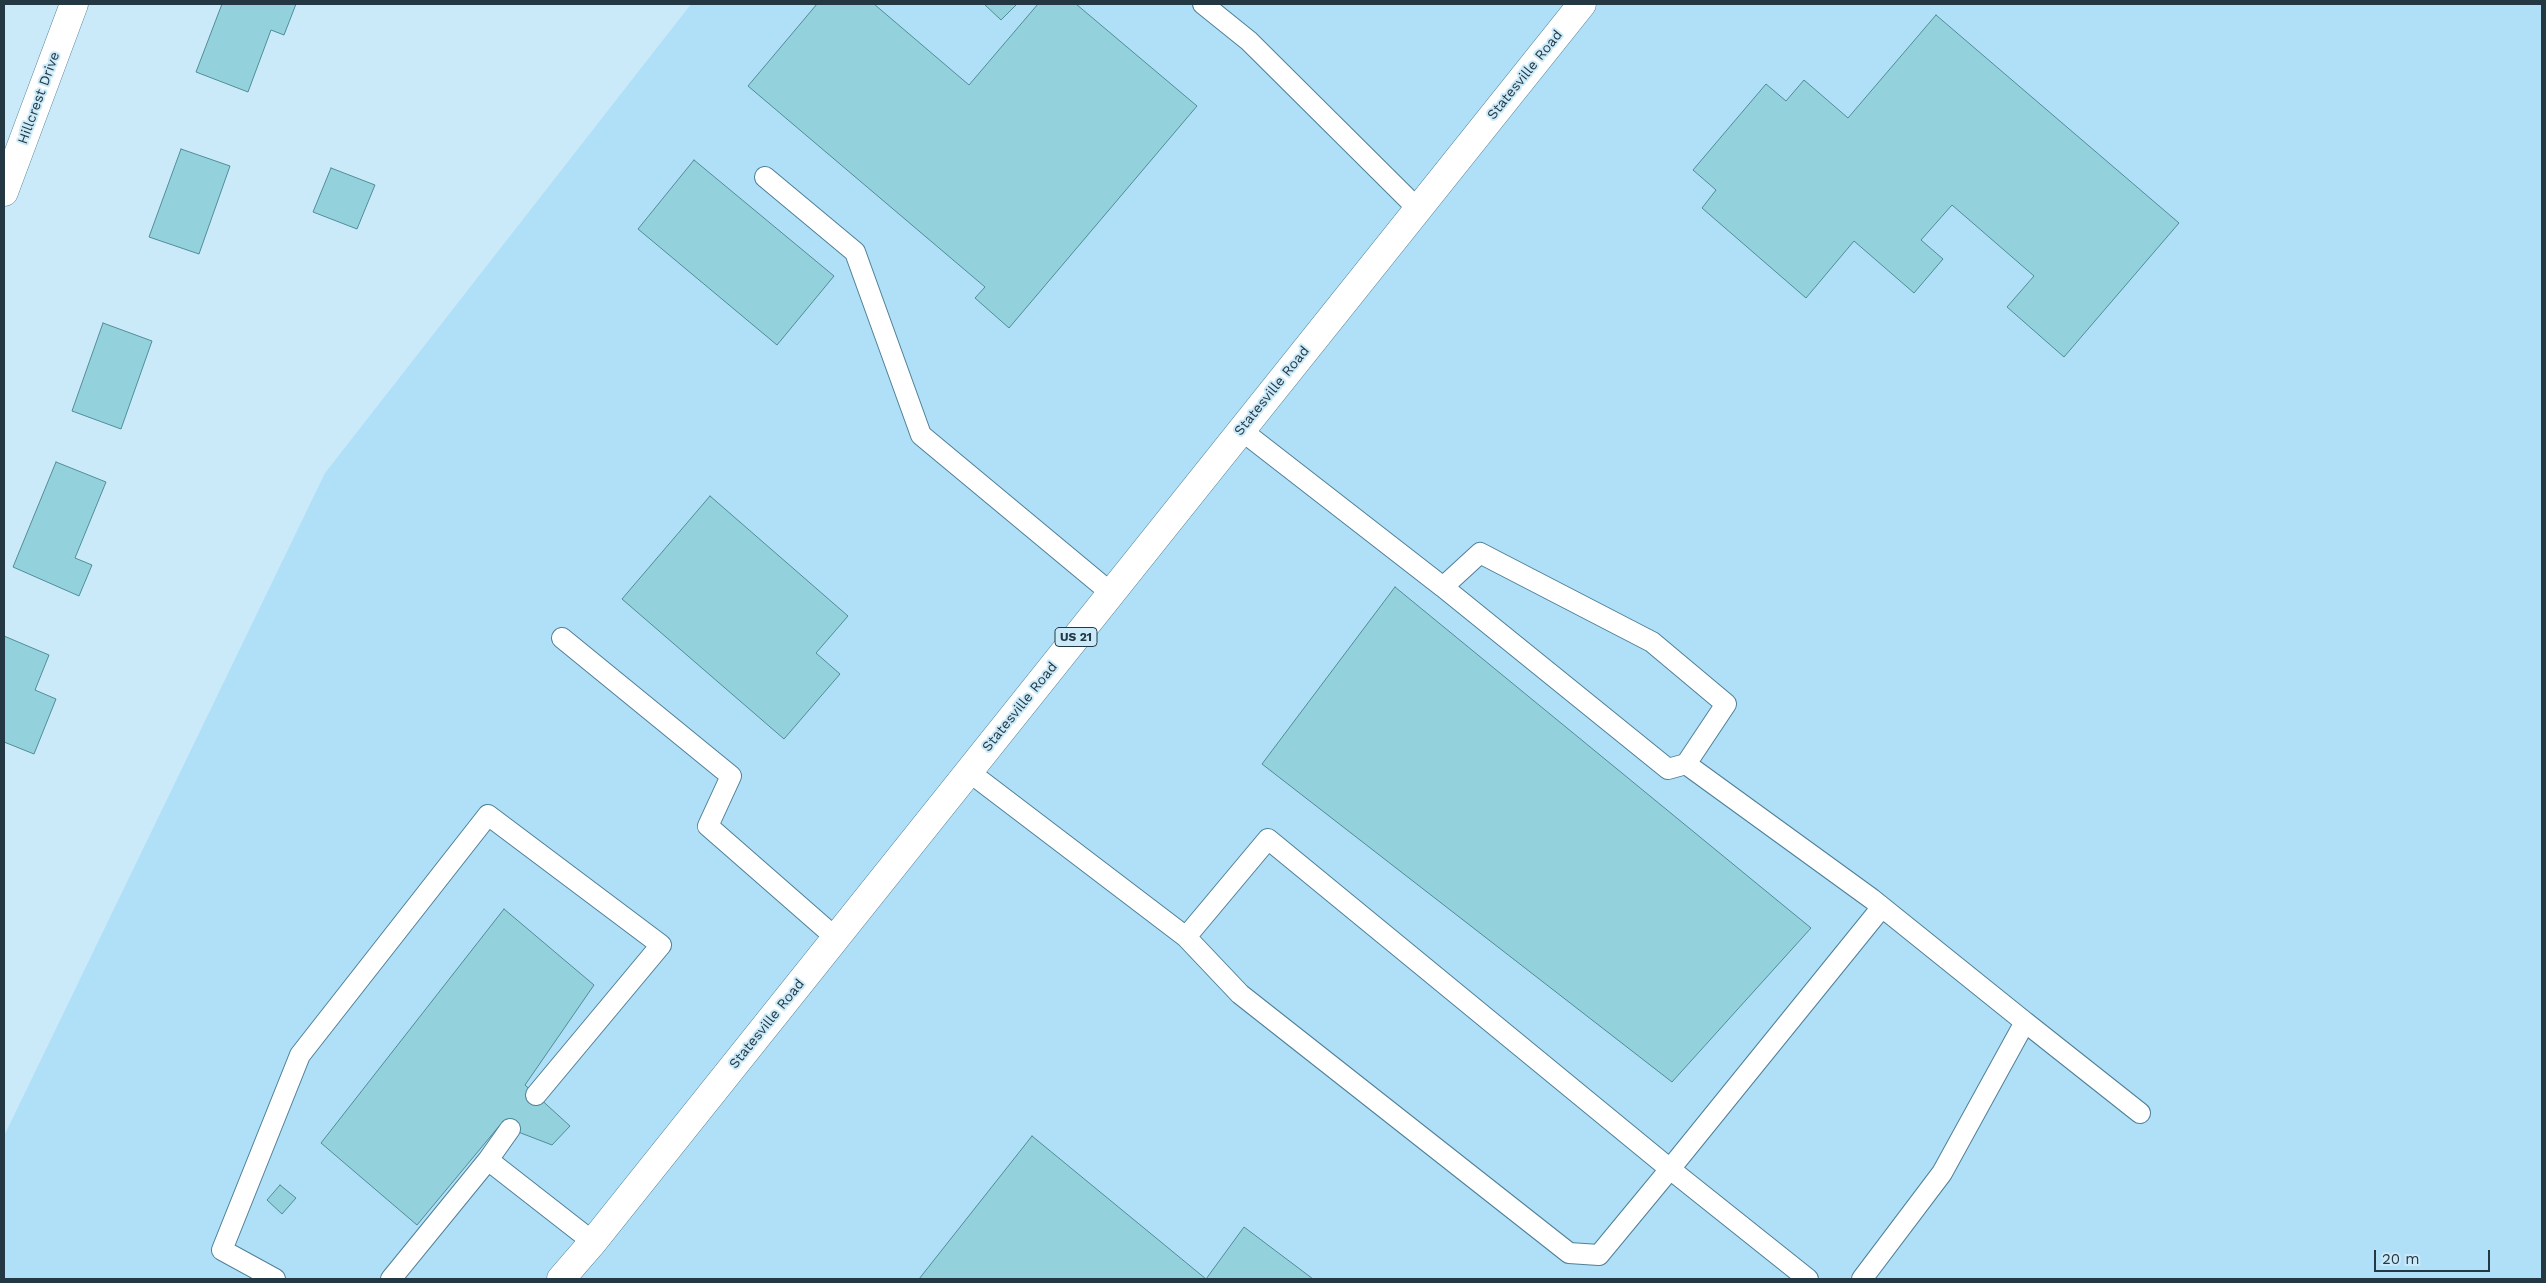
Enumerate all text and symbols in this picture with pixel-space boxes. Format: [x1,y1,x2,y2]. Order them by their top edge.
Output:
street label: Statesville Road [1484,27,1566,123]
street label: Hillcrest Drive [15,50,63,146]
street label: Statesville Road [1231,343,1313,439]
road number: US 21 [1055,628,1097,646]
street label: Statesville Road [979,659,1061,755]
street label: Statesville Road [726,976,808,1072]
scale bar [2376,1240,2492,1272]
text: 20 m [2382,1250,2420,1268]

